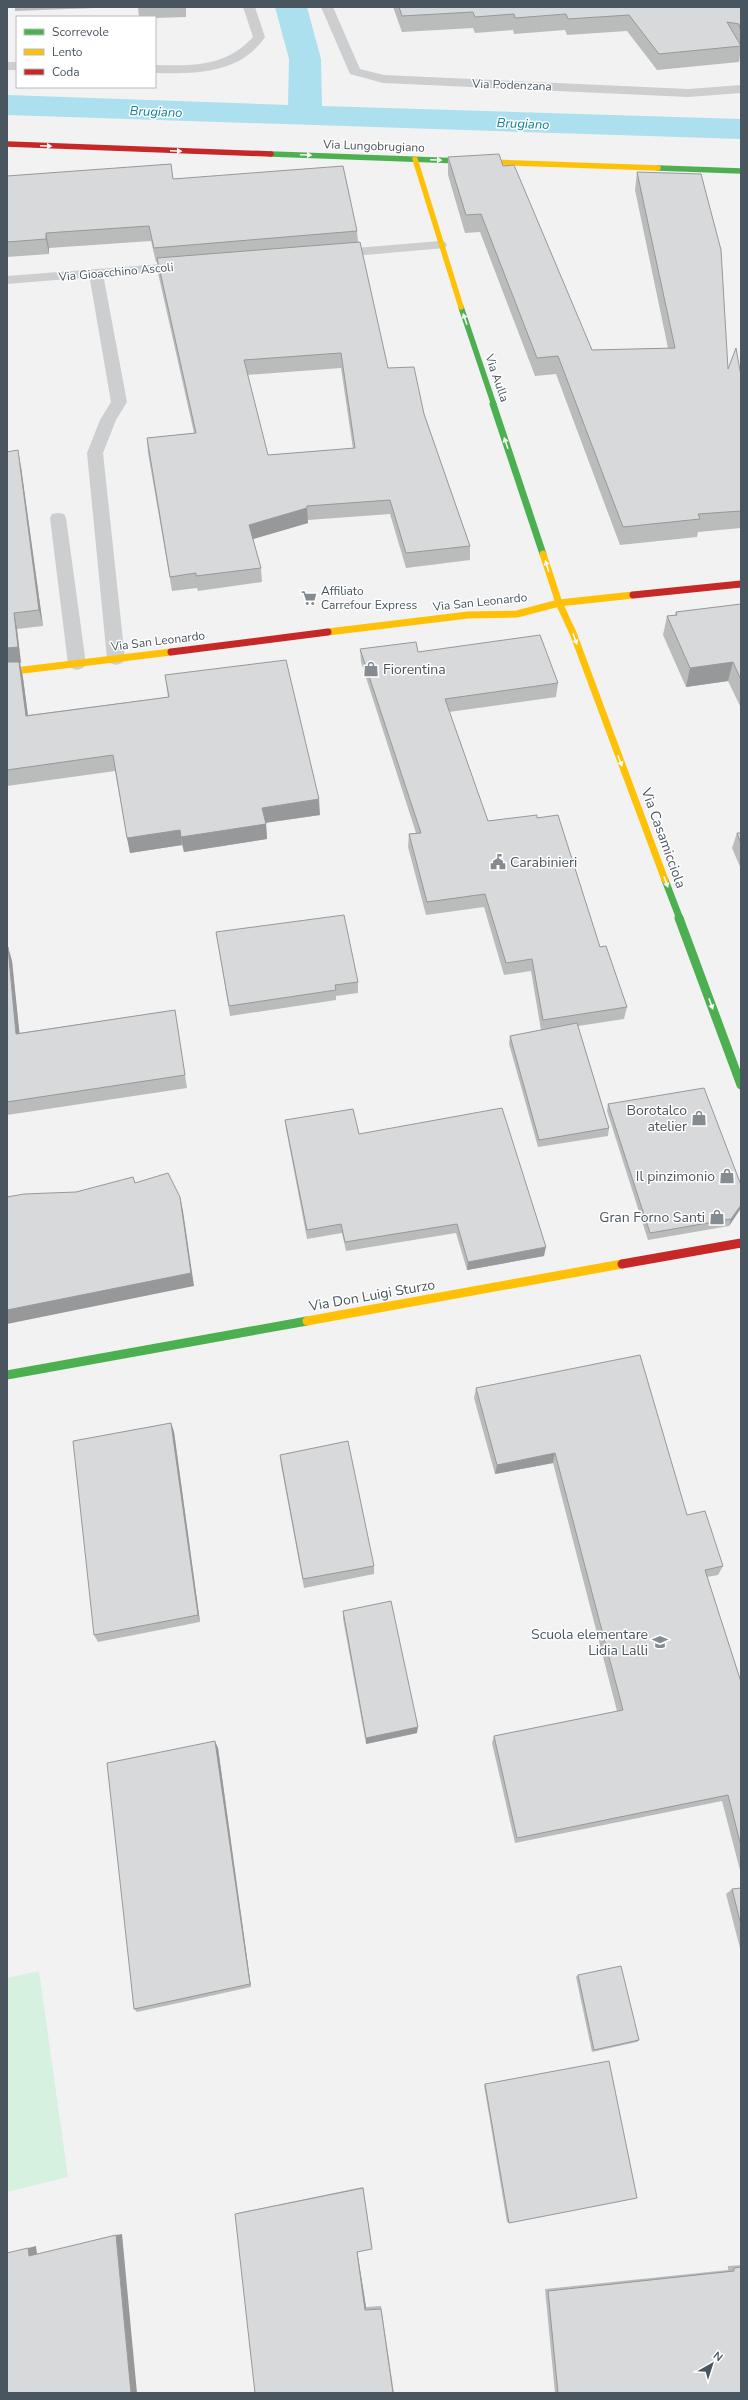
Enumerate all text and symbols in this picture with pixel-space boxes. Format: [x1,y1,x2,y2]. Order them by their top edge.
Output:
legend [16,16,156,88]
text: Scorrevole [52,24,109,40]
text: Lento [52,44,83,60]
text: Coda [52,64,80,80]
street label: Via Podenzana [471,76,552,94]
water label: Brugiano [129,102,183,122]
water label: Brugiano [496,114,550,134]
street label: Via Lungobrugiano [322,136,425,156]
one-way arrow [40,142,52,149]
one-way arrow [170,147,182,154]
one-way arrow [300,152,312,159]
one-way arrow [430,157,443,163]
street label: Via Gioacchino Ascoli [57,259,174,285]
one-way arrow [461,313,467,325]
street label: Via Aulla [481,351,513,404]
one-way arrow [503,436,509,448]
one-way arrow [544,560,550,572]
place label: Affiliato Carrefour Express [321,583,417,613]
supermarket icon: Affiliato Carrefour Express [300,589,318,607]
street label: Via San Leonardo [431,589,528,615]
street label: Via San Leonardo [109,627,206,655]
one-way arrow [572,633,578,645]
shop icon: Fiorentina [362,660,380,678]
place label: Fiorentina [383,660,446,679]
one-way arrow [617,755,623,767]
street label: Via Casamicciola [636,784,690,891]
public building icon: Carabinieri [489,853,507,871]
place label: Carabinieri [510,853,577,872]
one-way arrow [663,877,669,889]
one-way arrow [708,999,714,1011]
place label: Borotalco atelier [627,1101,687,1136]
shop icon: Borotalco atelier [690,1109,708,1127]
place label: Il pinzimonio [636,1167,715,1186]
shop icon: Il pinzimonio [718,1167,736,1185]
place label: Gran Forno Santi [599,1208,705,1227]
shop icon: Gran Forno Santi [708,1208,726,1226]
street label: Via Don Luigi Sturzo [307,1275,437,1316]
place label: Scuola elementare Lidia Lalli [531,1625,648,1660]
school or university icon: Scuola elementare Lidia Lalli [651,1633,669,1651]
north arrow [692,2344,732,2384]
text: N [710,2348,726,2365]

